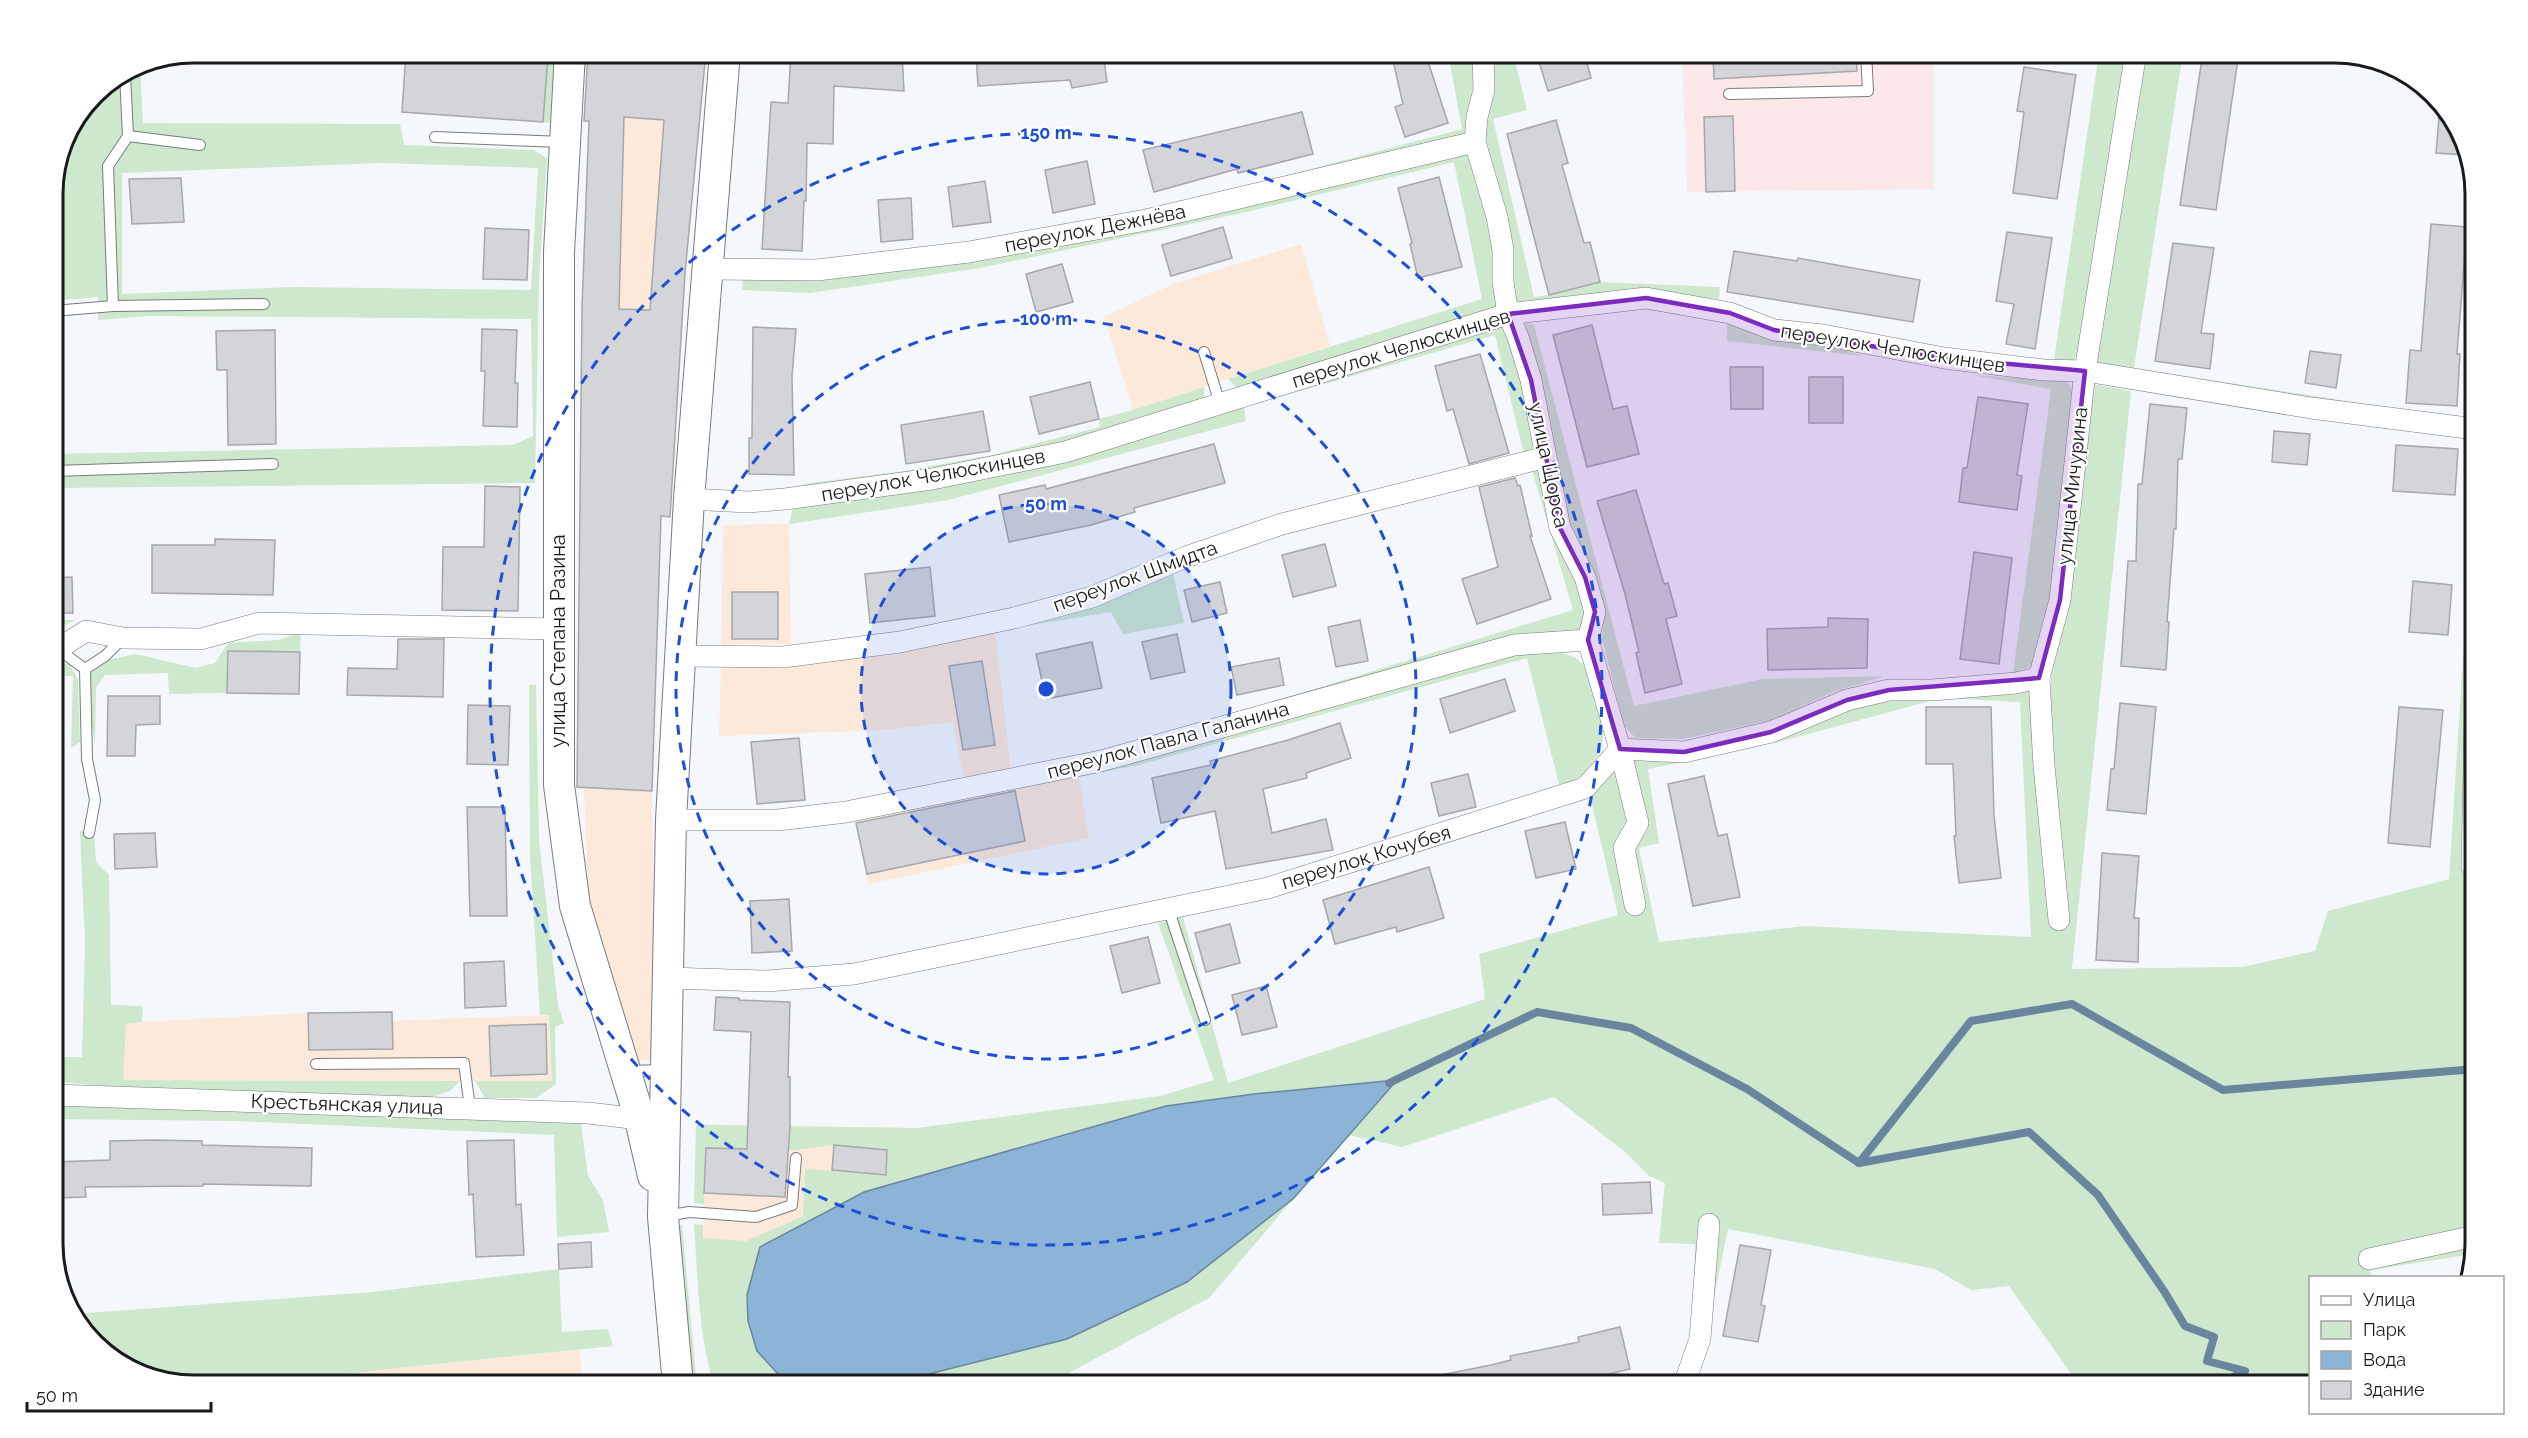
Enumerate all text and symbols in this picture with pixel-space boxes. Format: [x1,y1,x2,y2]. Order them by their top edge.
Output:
text: 150 m [1021,122,1072,143]
street label: переулок Дежнёва [1002,199,1188,257]
street label: переулок Челюскинцев [1289,303,1513,393]
text: 100 m [1020,308,1072,329]
street label: переулок Челюскинцев [1779,318,2007,378]
street label: улица Щорса [1524,400,1574,530]
street label: улица Мичурина [2052,406,2092,566]
street label: переулок Челюскинцев [819,443,1047,507]
text: 50 m [1025,493,1067,514]
street label: улица Степана Разина [546,534,570,748]
street label: переулок Шмидта [1049,535,1221,617]
centre of rings [1036,679,1056,699]
street label: переулок Павла Галанина [1044,696,1292,784]
street label: переулок Кочубея [1278,820,1454,894]
street label: Крестьянская улица [250,1089,444,1119]
legend [2309,1276,2504,1414]
text: Улица [2363,1289,2415,1310]
text: Парк [2363,1319,2406,1340]
text: Вода [2363,1349,2406,1370]
scale bar [27,1375,212,1413]
text: Здание [2363,1379,2425,1400]
text: 50 m [36,1385,78,1406]

